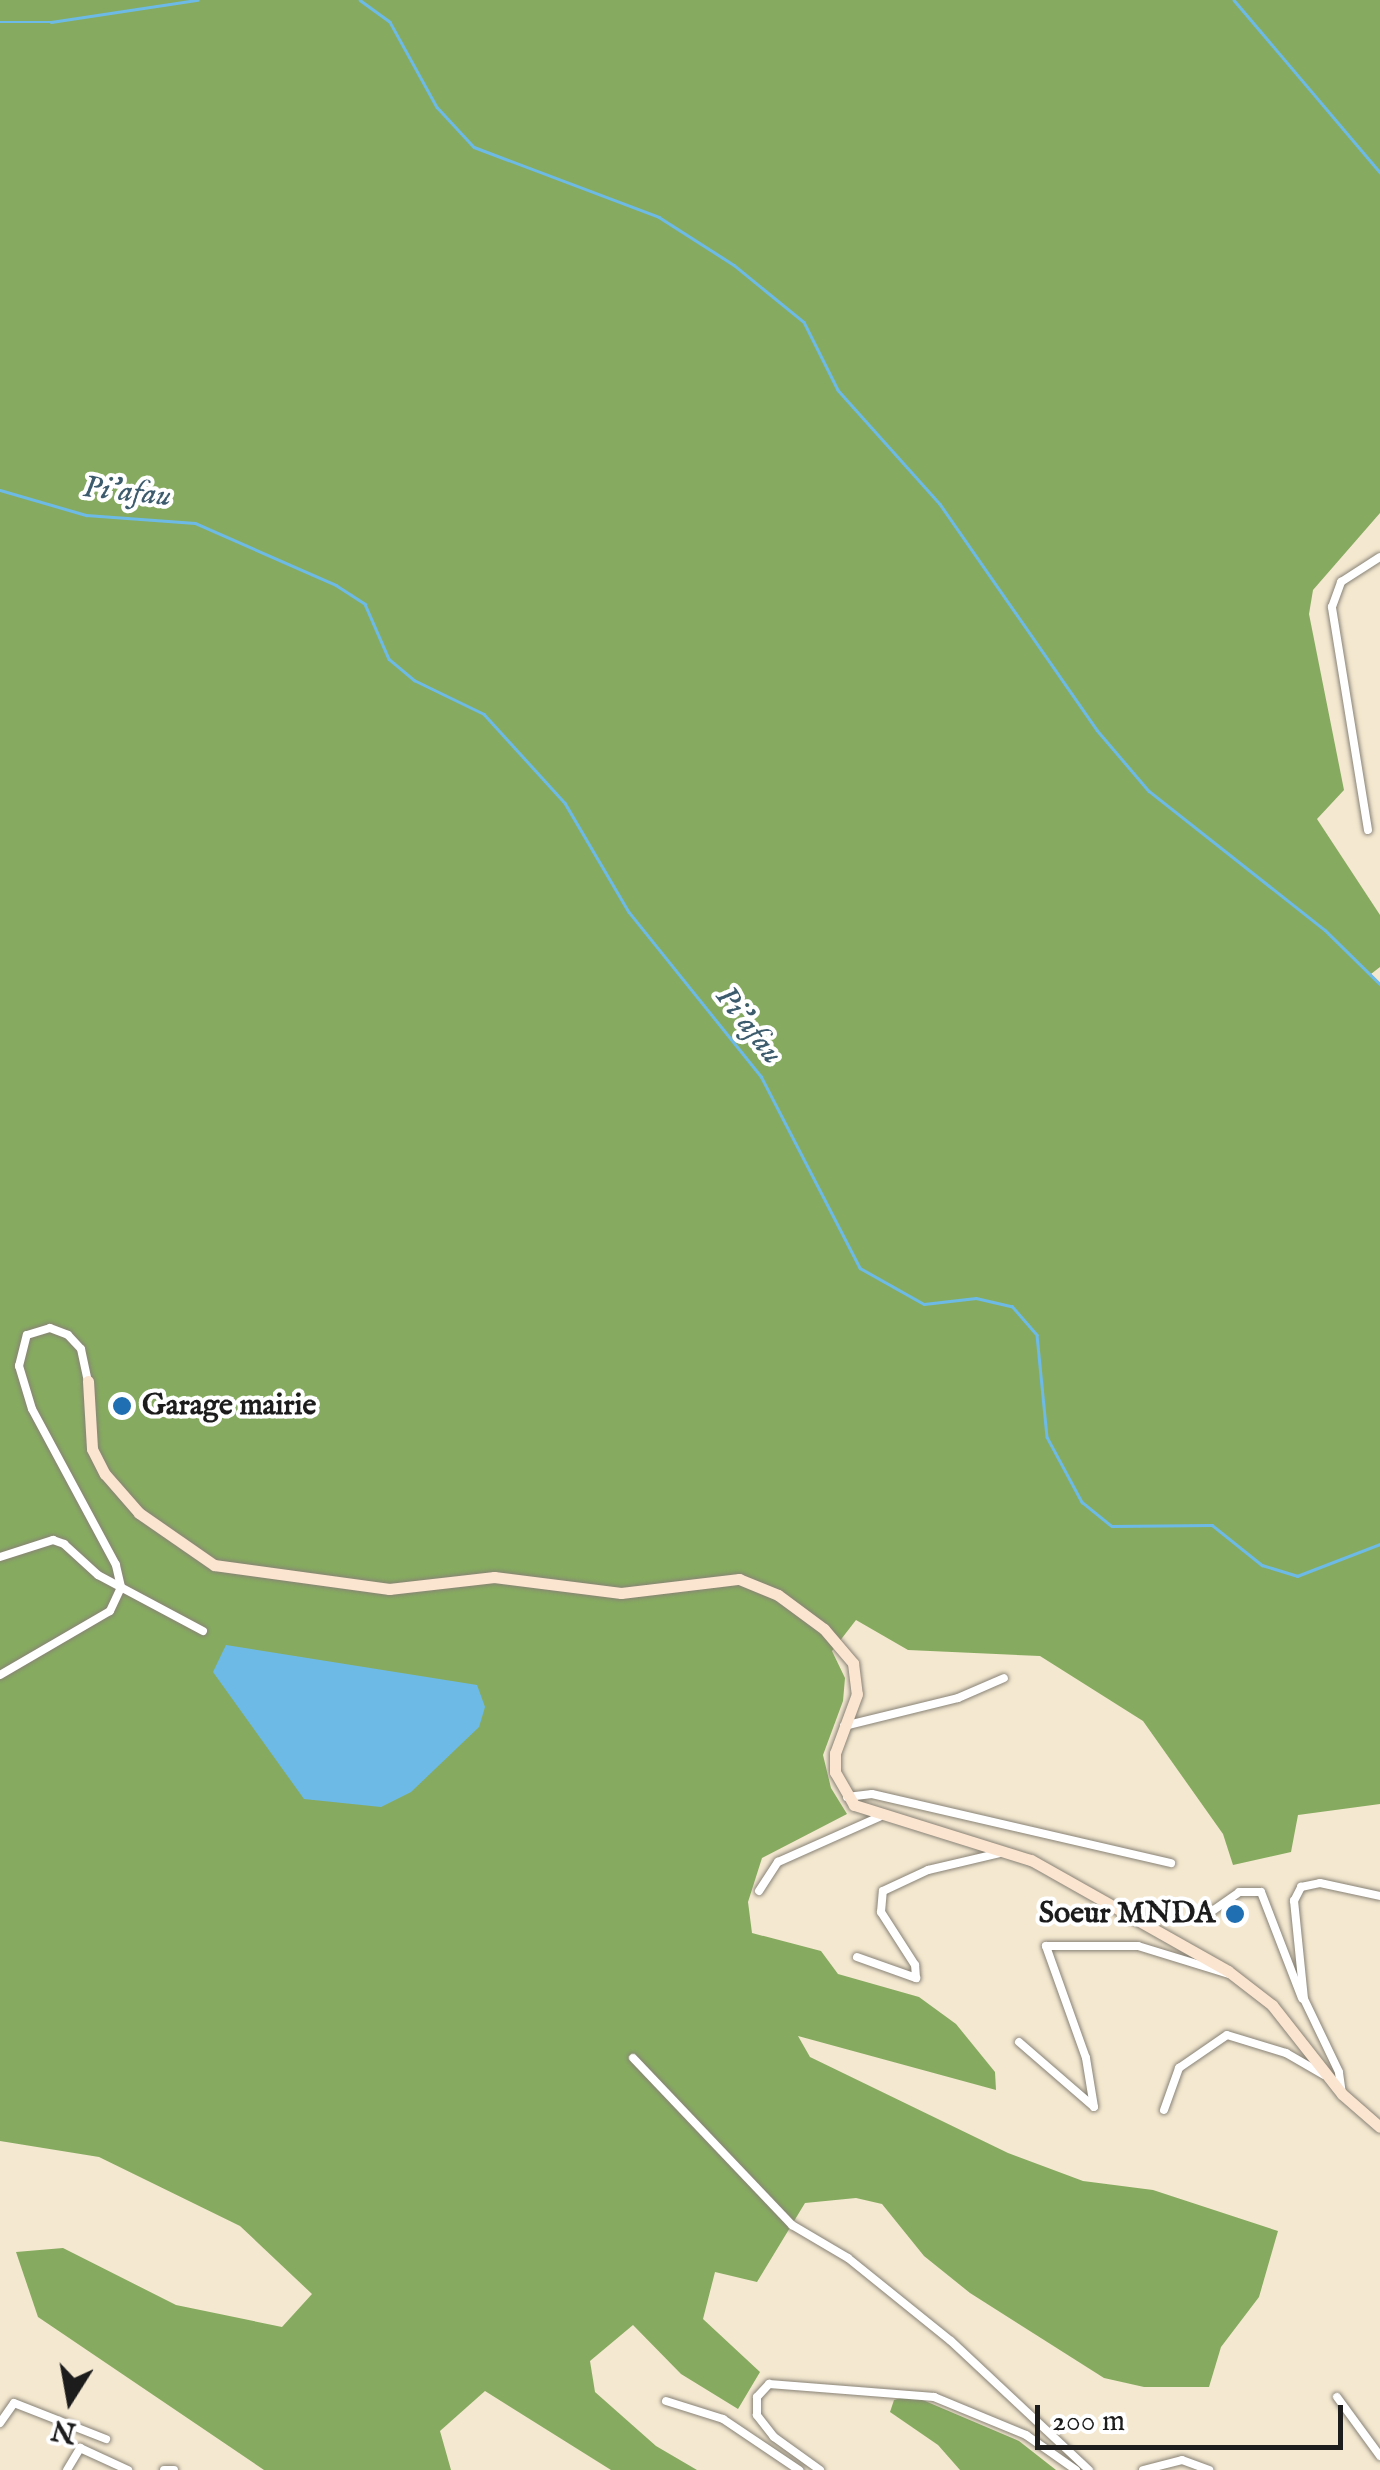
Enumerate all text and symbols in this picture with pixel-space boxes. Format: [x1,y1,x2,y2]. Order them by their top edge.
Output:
water label: Pi'afau [81,469,173,517]
water label: Pi'afau [706,979,790,1073]
place label: Garage mairie [142,1388,316,1424]
marker: Garage mairie [111,1395,133,1417]
place label: Soeur MNDA [1039,1896,1215,1932]
marker: Soeur MNDA [1224,1903,1246,1925]
north arrow [20,2350,120,2450]
scale bar [1040,2385,1348,2447]
text: 200 m [1052,2403,1125,2441]
text: N [49,2410,79,2449]

